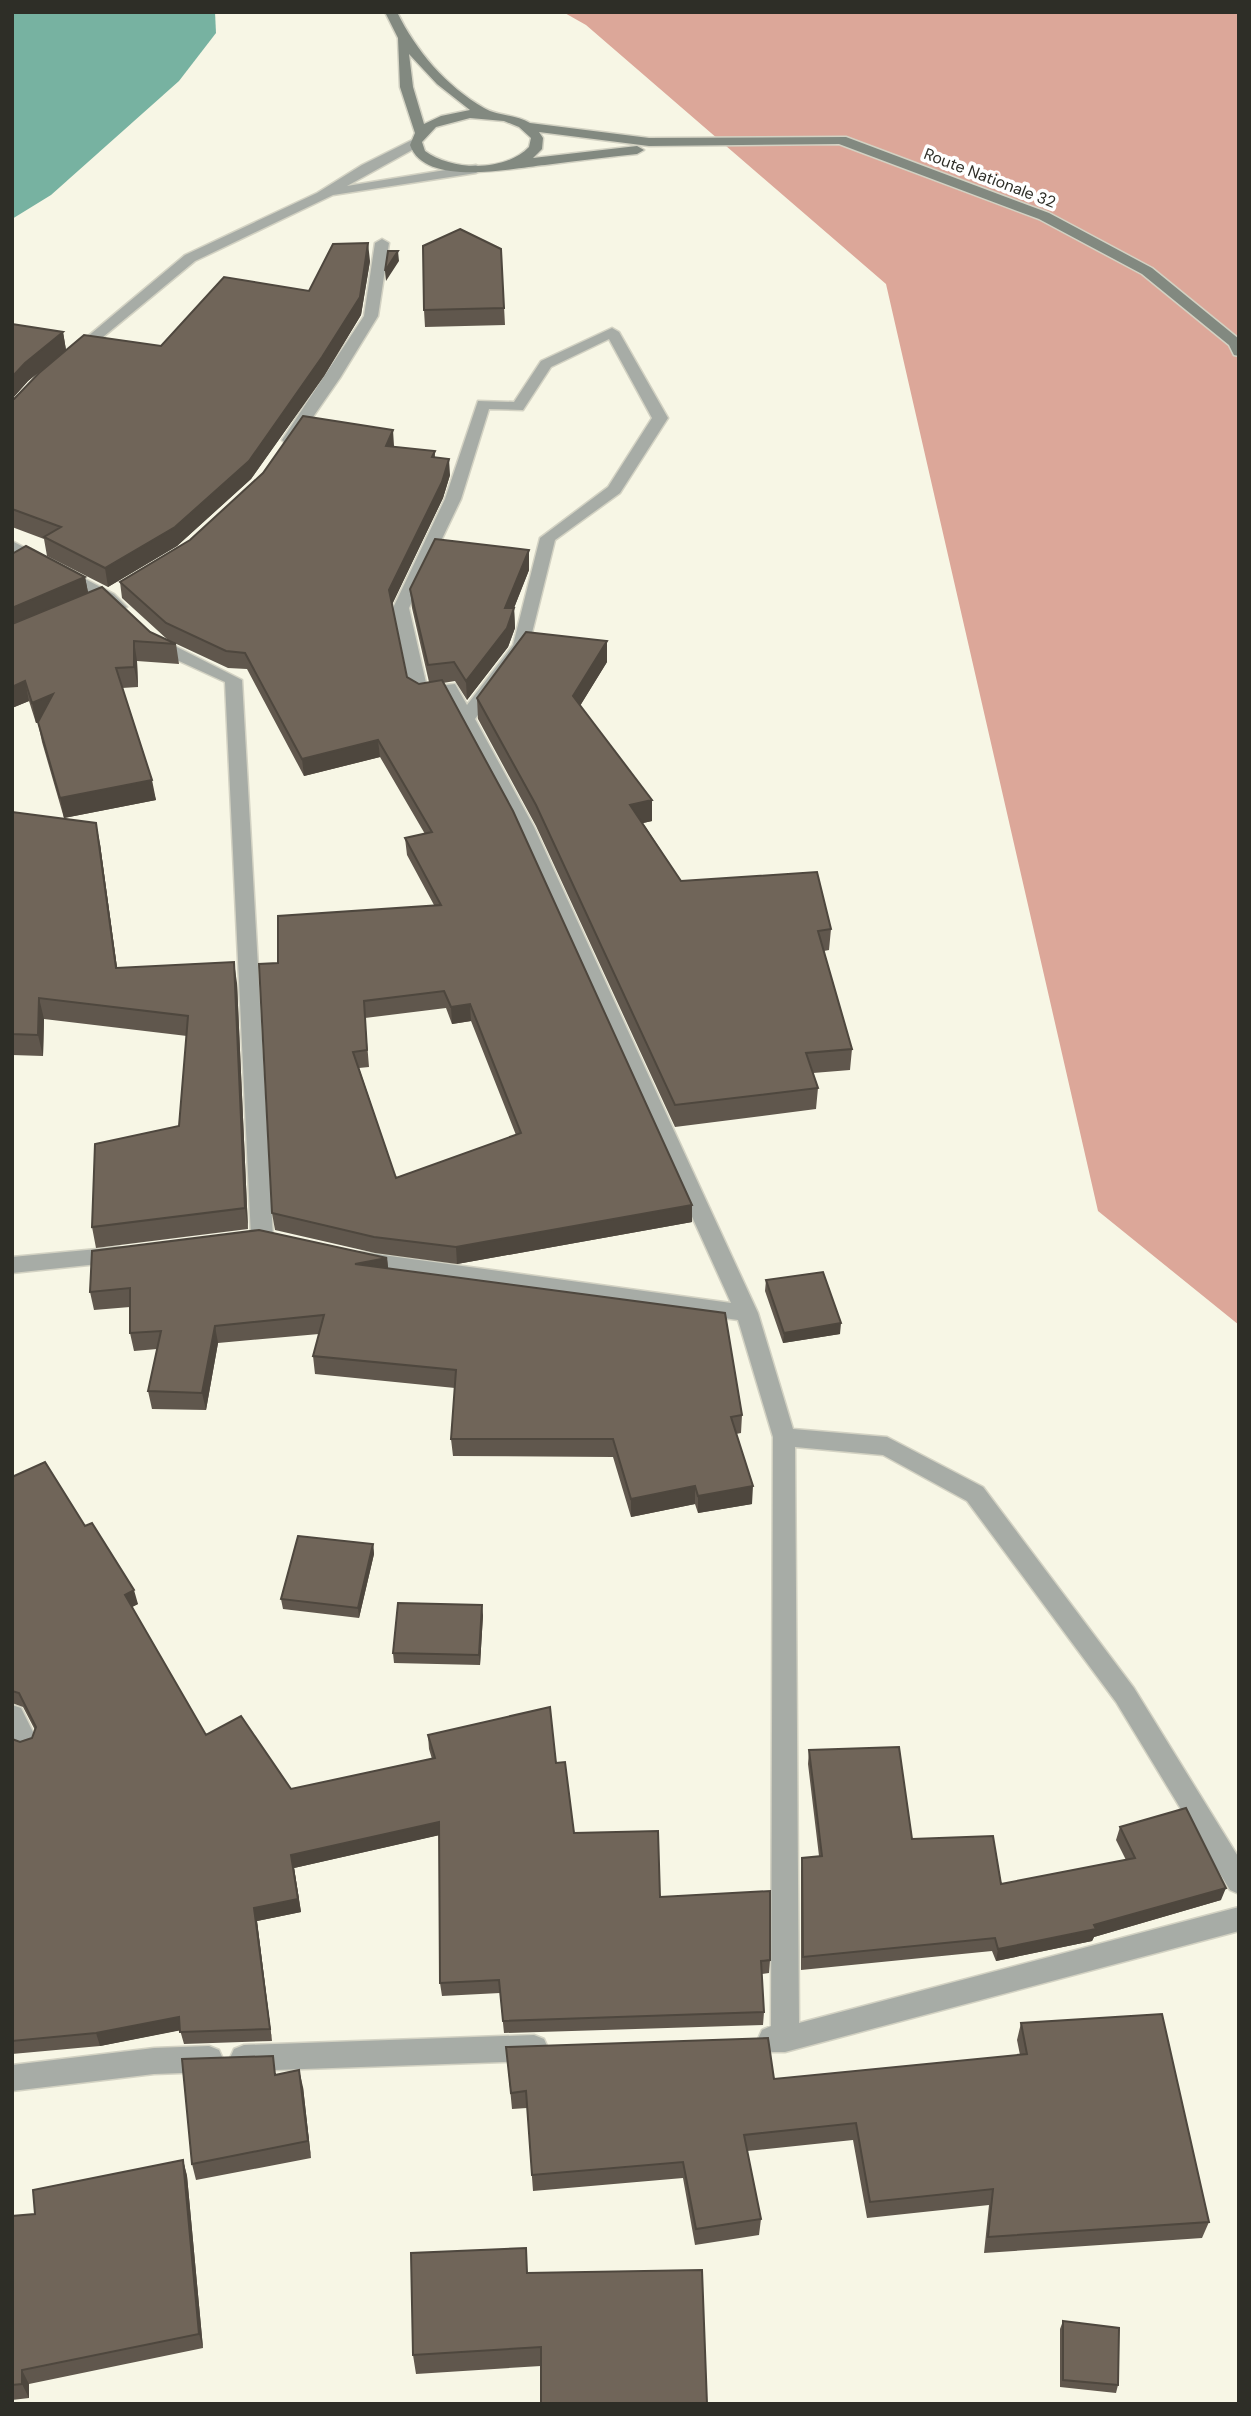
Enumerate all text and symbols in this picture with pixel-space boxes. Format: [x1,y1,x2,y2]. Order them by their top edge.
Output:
street label: Route Nationale 32 [921,143,1059,213]

